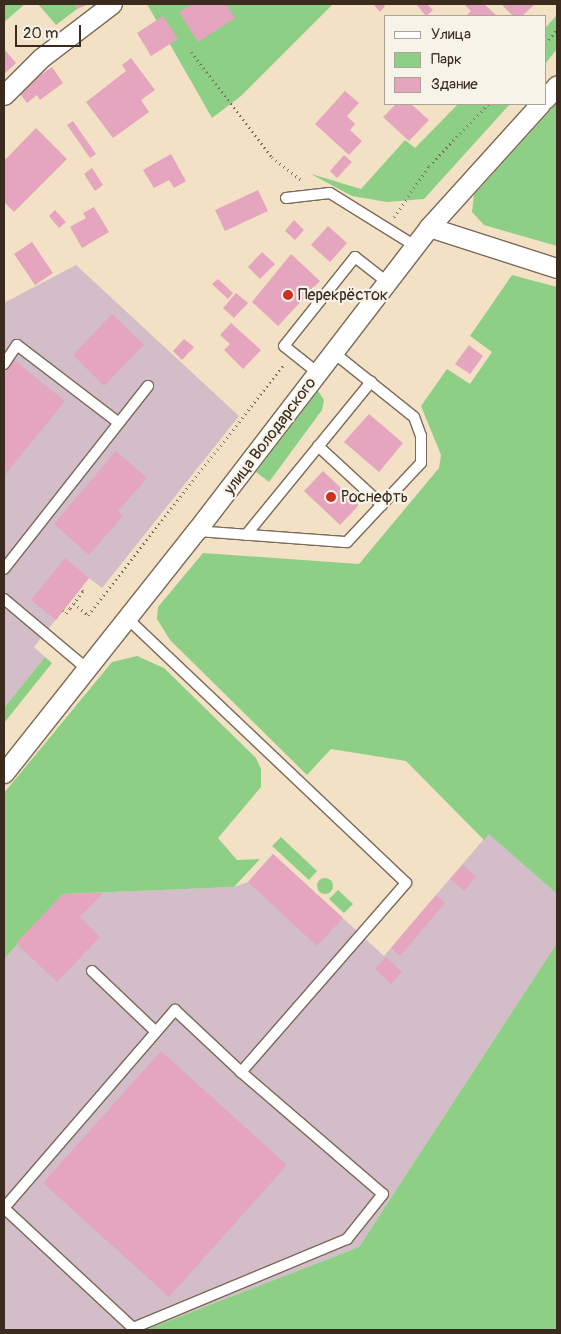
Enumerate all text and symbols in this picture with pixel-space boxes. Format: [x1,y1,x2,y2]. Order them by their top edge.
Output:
scale bar [18,15,84,47]
legend [384,15,546,105]
text: 20 m [23,24,58,43]
text: Улица [431,25,471,44]
text: Парк [431,50,462,69]
text: Здание [431,75,478,94]
place label: Перекрёсток [298,285,388,305]
marker: Перекрёсток [282,289,294,301]
street label: улица Володарского [220,374,320,498]
place label: Роснефть [341,487,408,507]
marker: Роснефть [325,491,337,503]

